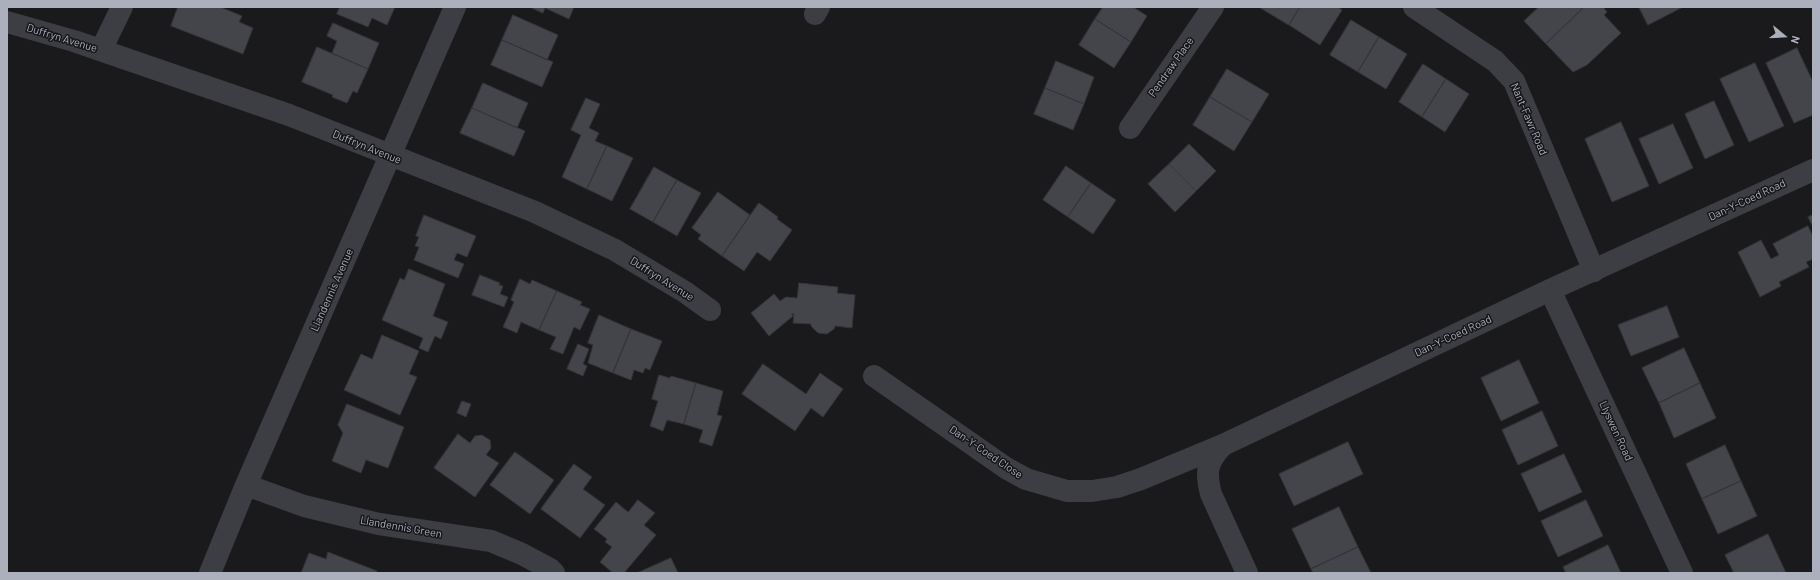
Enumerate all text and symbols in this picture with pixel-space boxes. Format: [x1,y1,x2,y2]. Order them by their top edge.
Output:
north arrow [1764,16,1804,56]
street label: Duffryn Avenue [25,21,99,55]
text: N [1789,34,1803,45]
street label: Pendraw Place [1146,35,1196,99]
street label: Nant-Fawr Road [1508,81,1550,157]
street label: Duffryn Avenue [331,127,403,167]
street label: Dan-Y-Coed Road [1706,176,1788,224]
street label: Llandennis Avenue [308,247,356,333]
street label: Duffryn Avenue [628,254,696,304]
street label: Dan-Y-Coed Road [1412,312,1494,360]
street label: Llyswen Road [1596,399,1636,463]
street label: Dan-Y-Coed Close [947,423,1025,481]
street label: Llandennis Green [359,513,443,541]

